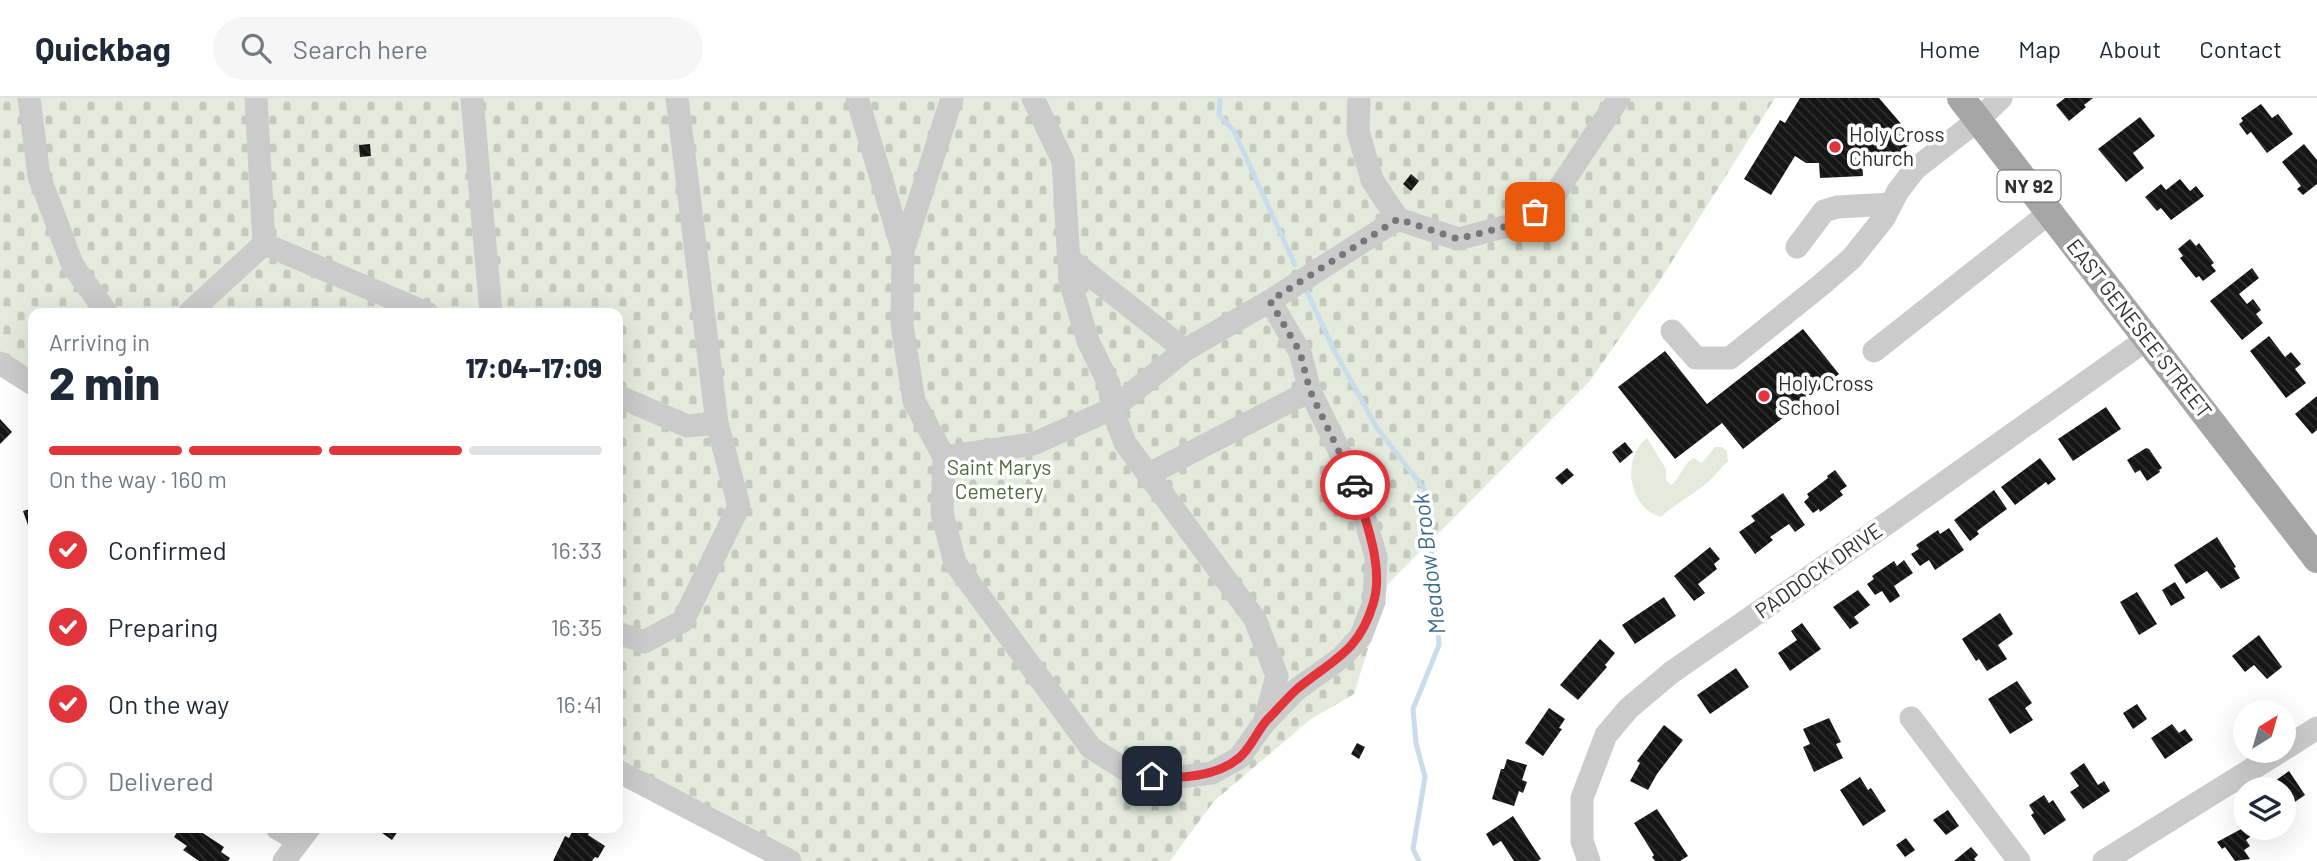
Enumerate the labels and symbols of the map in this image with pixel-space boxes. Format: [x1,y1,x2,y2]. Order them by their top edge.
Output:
place label: Holy Cross Church [1849,121,1945,170]
marker: Holy Cross Church [1827,139,1843,155]
road number: NY 92 [1997,170,2060,202]
pin [1505,182,1565,242]
street label: EAST GENESEE STREET [2062,233,2218,423]
place label: Holy Cross School [1778,370,1874,419]
marker: Holy Cross School [1756,388,1772,404]
courier [1320,450,1390,520]
park label: Saint Marys Cemetery [947,454,1051,503]
water label: Meadow Brook [1405,492,1451,636]
street label: PADDOCK DRIVE [1750,517,1887,623]
north arrow [2233,700,2296,763]
pin [1122,746,1182,806]

